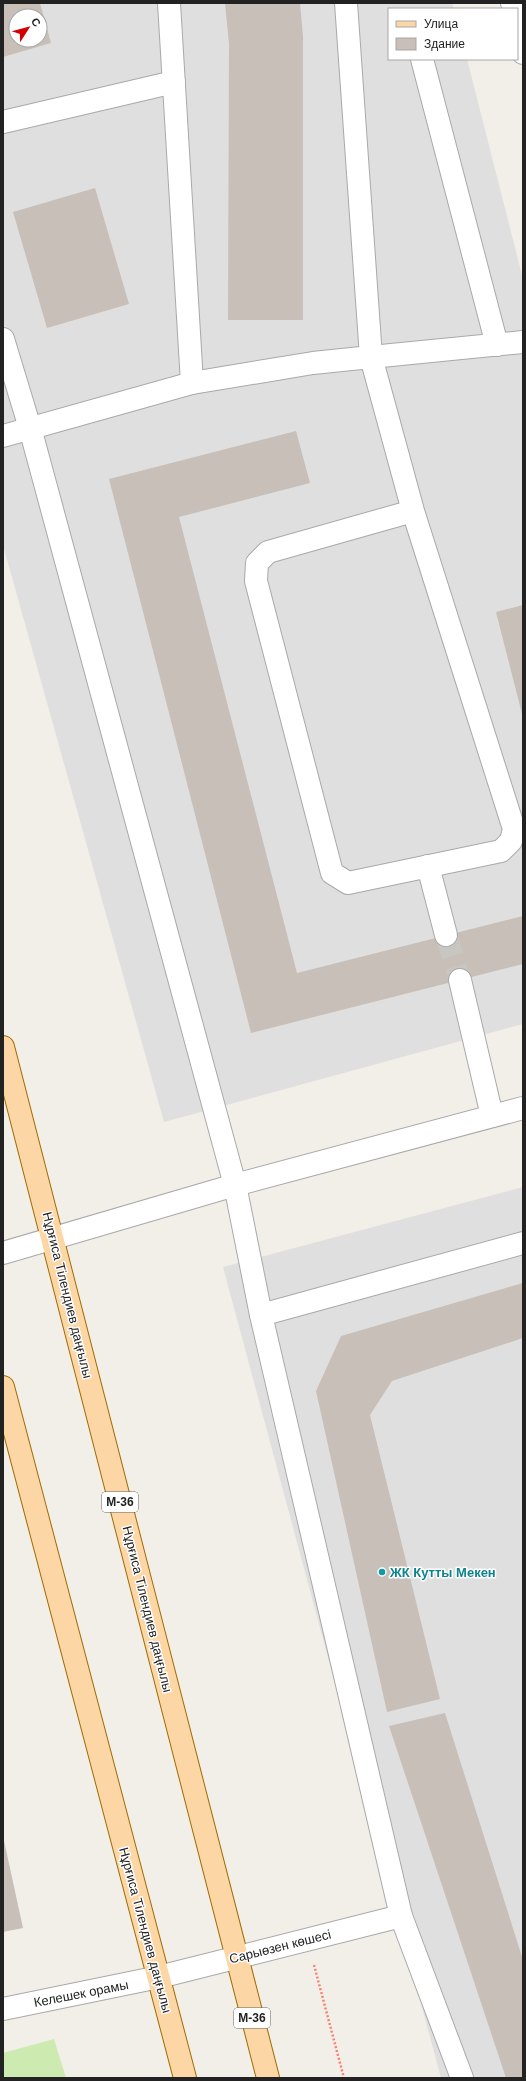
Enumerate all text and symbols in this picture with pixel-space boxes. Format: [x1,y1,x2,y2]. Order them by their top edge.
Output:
north arrow [8,8,48,48]
legend [388,8,518,60]
text: С [29,15,43,29]
text: Улица [424,17,458,31]
text: Здание [424,37,465,51]
street label: Нұрғиса Тілендиев даңғылы [40,1210,95,1380]
road number: M-36 [102,1492,138,1512]
street label: Нұрғиса Тілендиев даңғылы [120,1524,175,1694]
place label: ЖК Кутты Мекен [389,1565,496,1580]
marker: ЖК Кутты Мекен [377,1567,387,1577]
street label: Нұрғиса Тілендиев даңғылы [116,1846,175,2015]
street label: Сарыөзен көшесі [228,1927,333,1966]
street label: Келешек орамы [32,1977,130,2010]
road number: M-36 [234,2008,270,2028]

